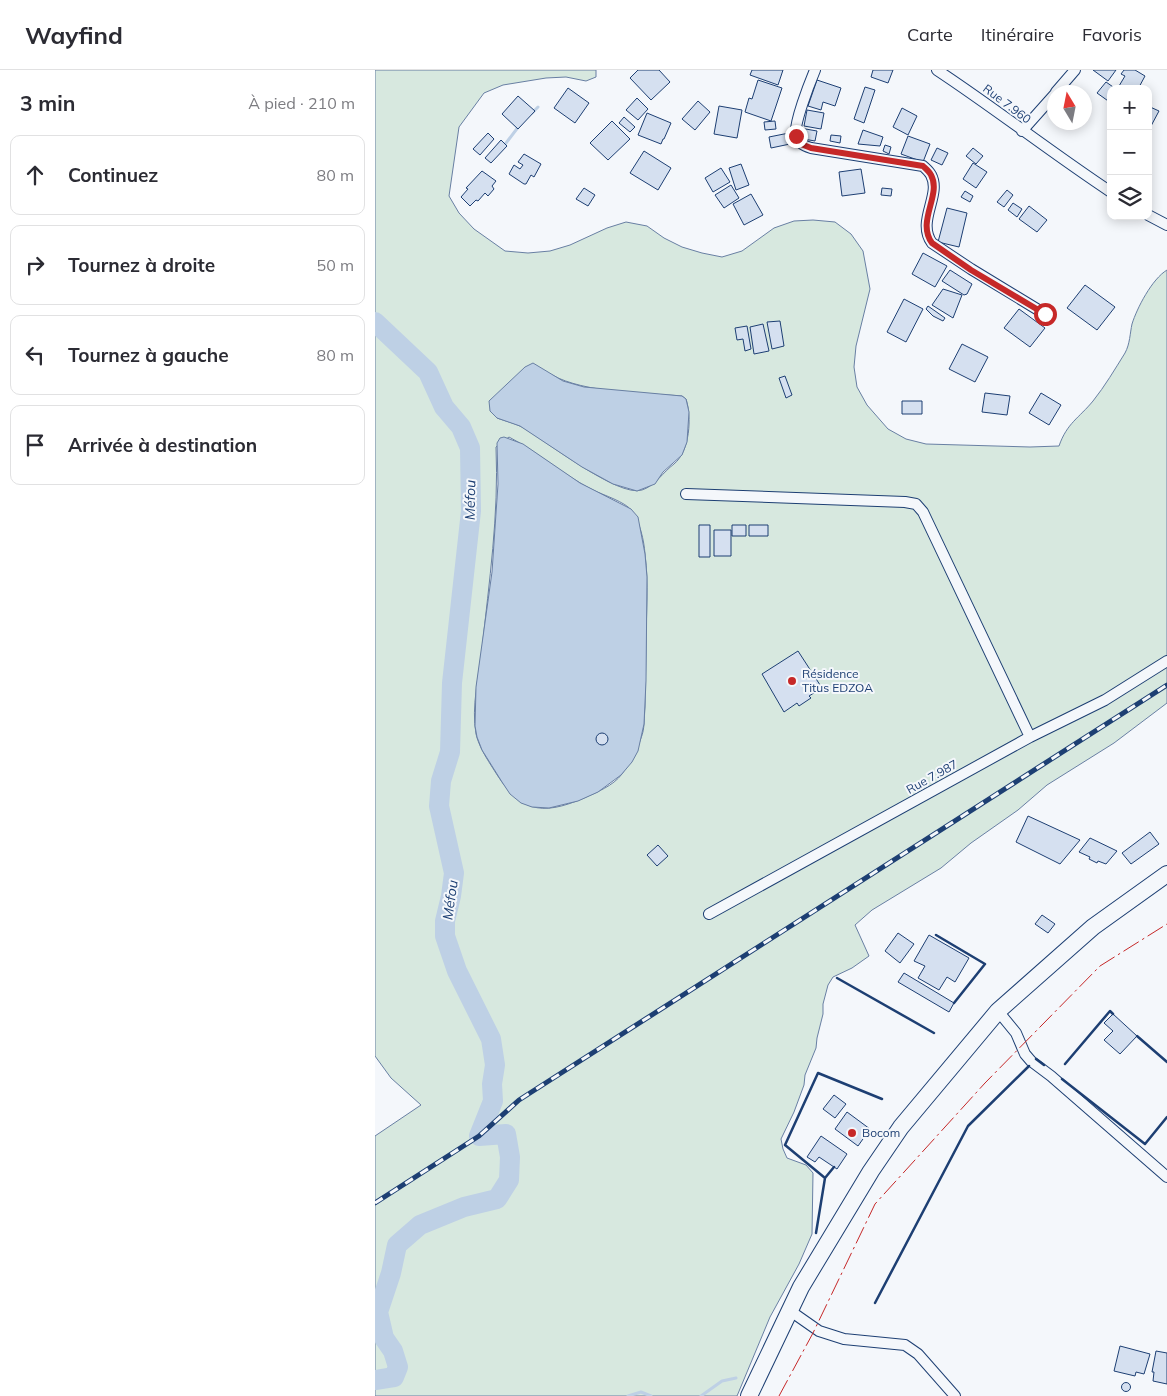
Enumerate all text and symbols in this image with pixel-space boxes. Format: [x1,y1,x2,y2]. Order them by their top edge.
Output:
text: Wayfind [25,20,123,50]
text: Carte [907,23,953,46]
text: Itinéraire [981,23,1054,46]
text: Favoris [1082,23,1142,46]
street label: Rue 7.960 [980,81,1034,127]
north arrow [1047,85,1092,130]
map controls [1107,85,1152,220]
button: + [1107,85,1152,130]
text: 3 min [20,90,75,116]
text: À pied · 210 m [248,93,355,113]
route end [785,125,808,148]
button: − [1107,130,1152,175]
icon: ahead [21,161,49,189]
text: Continuez [68,163,158,187]
text: 80 m [317,165,354,185]
button: layers [1107,175,1152,220]
icon: right [21,251,49,279]
text: Tournez à droite [68,253,215,277]
text: 50 m [317,255,354,275]
route start [1034,303,1057,326]
icon: left [21,341,49,369]
text: Tournez à gauche [68,343,229,367]
text: 80 m [317,345,354,365]
icon: arrive [21,431,49,459]
text: Arrivée à destination [68,433,257,457]
water label: Méfou [461,480,479,520]
place label: Résidence Titus EDZOA [802,666,873,695]
marker: Résidence Titus EDZOA [786,675,798,687]
street label: Rue 7.987 [903,756,960,797]
water label: Méfou [438,879,462,921]
place label: Bocom [862,1125,900,1140]
marker: Bocom [846,1127,858,1139]

